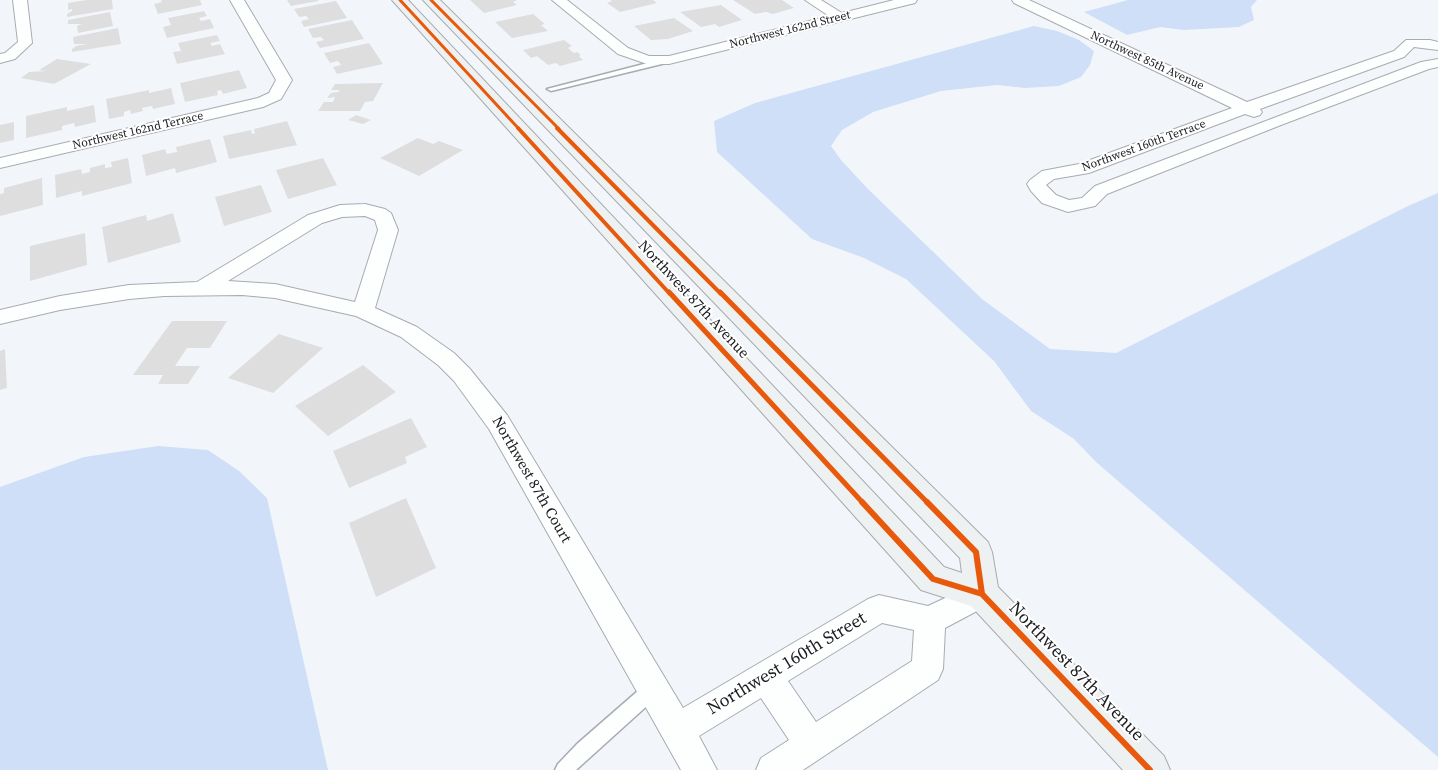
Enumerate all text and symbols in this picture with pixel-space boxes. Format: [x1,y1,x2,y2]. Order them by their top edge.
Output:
street label: Northwest 162nd Street [728,8,852,52]
street label: Northwest 85th Avenue [1088,28,1206,94]
street label: Northwest 162nd Terrace [71,109,205,153]
street label: Northwest 160th Terrace [1080,117,1208,175]
street label: Northwest 87th Avenue [634,237,752,363]
street label: Northwest 87th Court [487,414,575,546]
street label: Northwest 87th Avenue [1004,598,1148,746]
street label: Northwest 160th Street [704,608,870,720]

